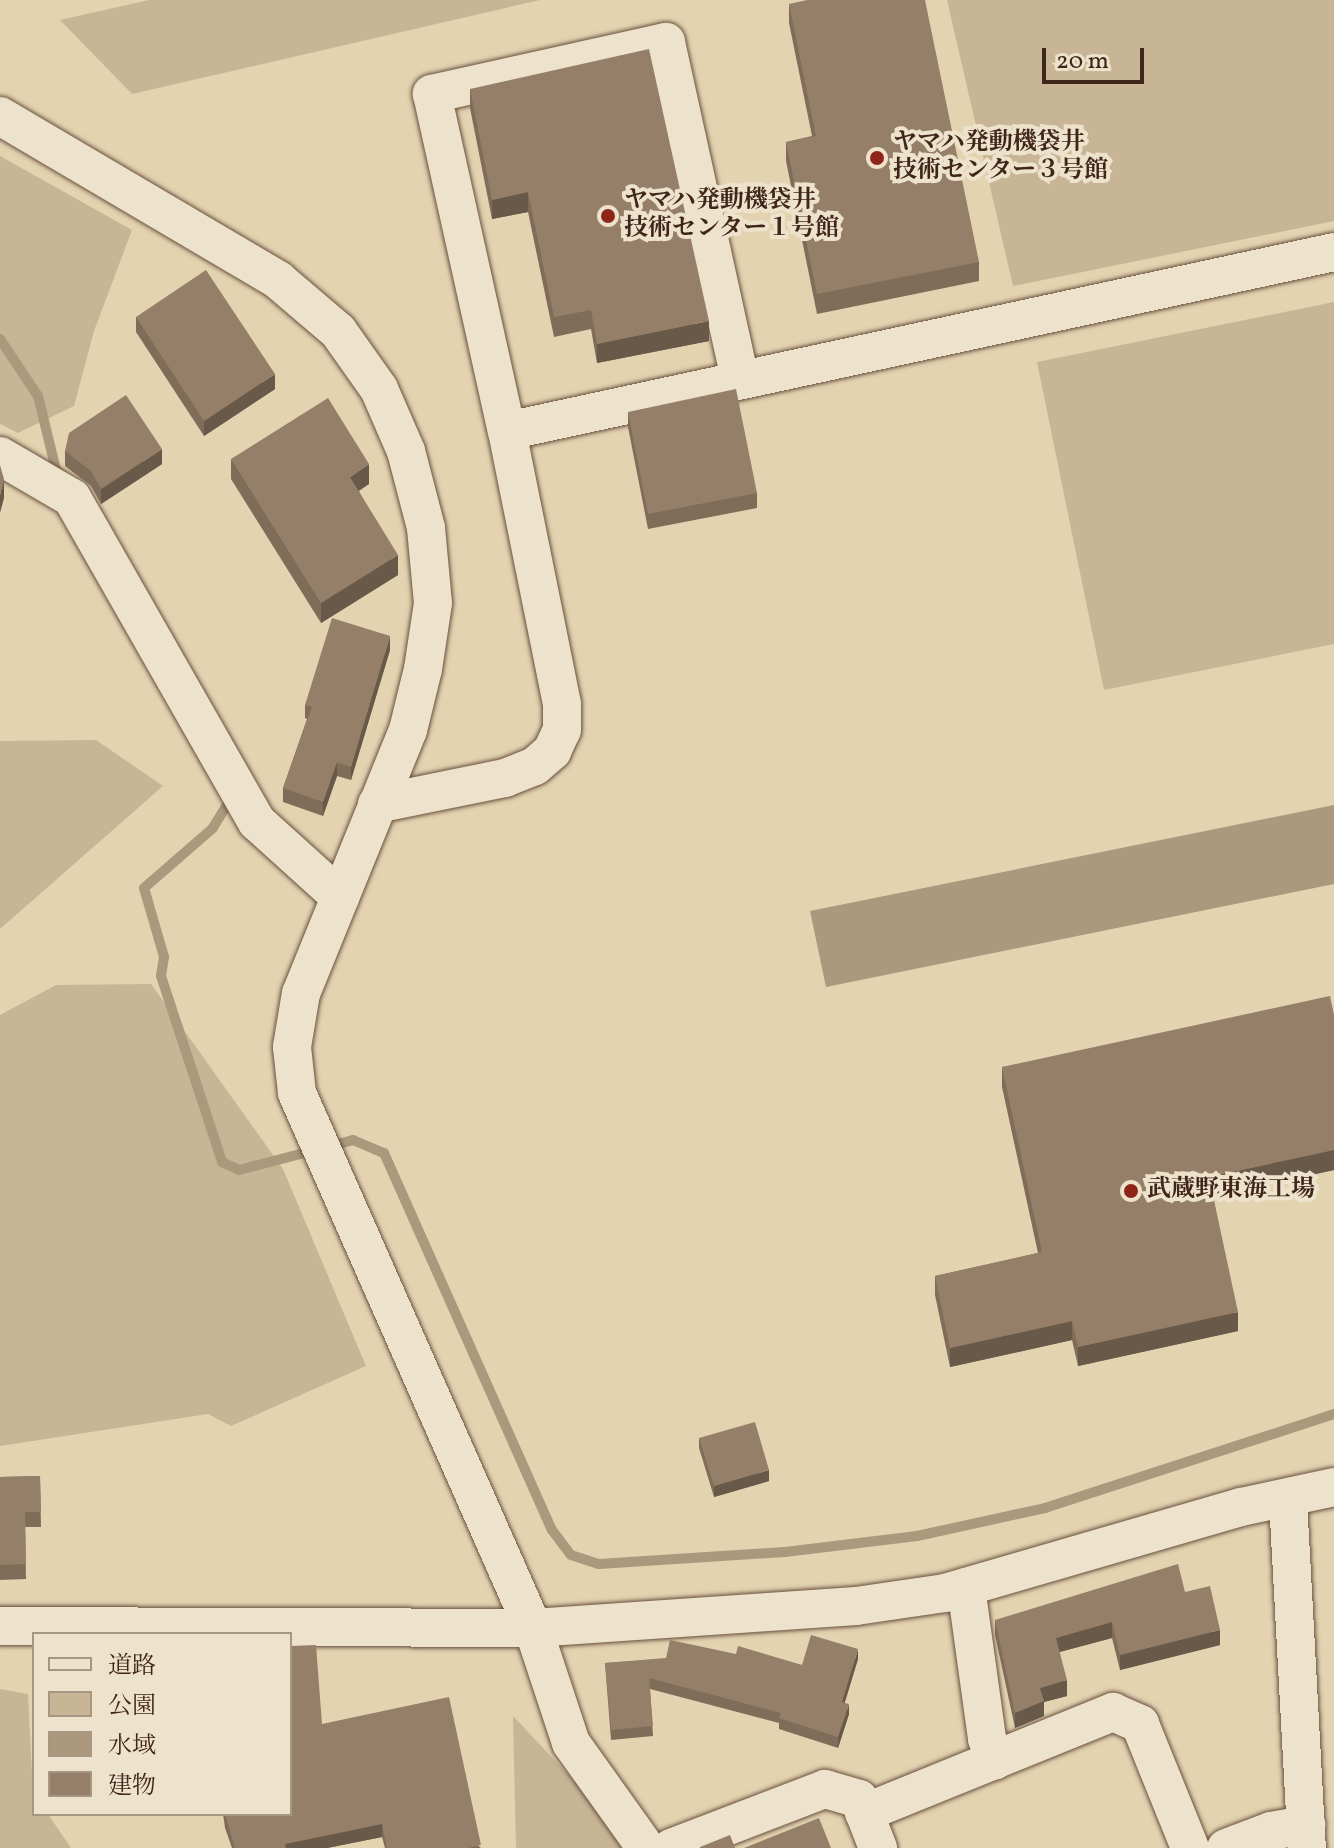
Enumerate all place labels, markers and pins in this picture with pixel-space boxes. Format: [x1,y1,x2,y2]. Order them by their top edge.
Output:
place label: ヤマハ発動機袋井 技術センター３号館 [893,130,1109,186]
marker: ヤマハ発動機袋井 技術センター３号館 [868,149,886,167]
place label: ヤマハ発動機袋井 技術センター１号館 [624,188,840,244]
marker: ヤマハ発動機袋井 技術センター１号館 [599,207,617,225]
place label: 武蔵野東海工場 [1147,1177,1315,1205]
marker: 武蔵野東海工場 [1122,1182,1140,1200]

